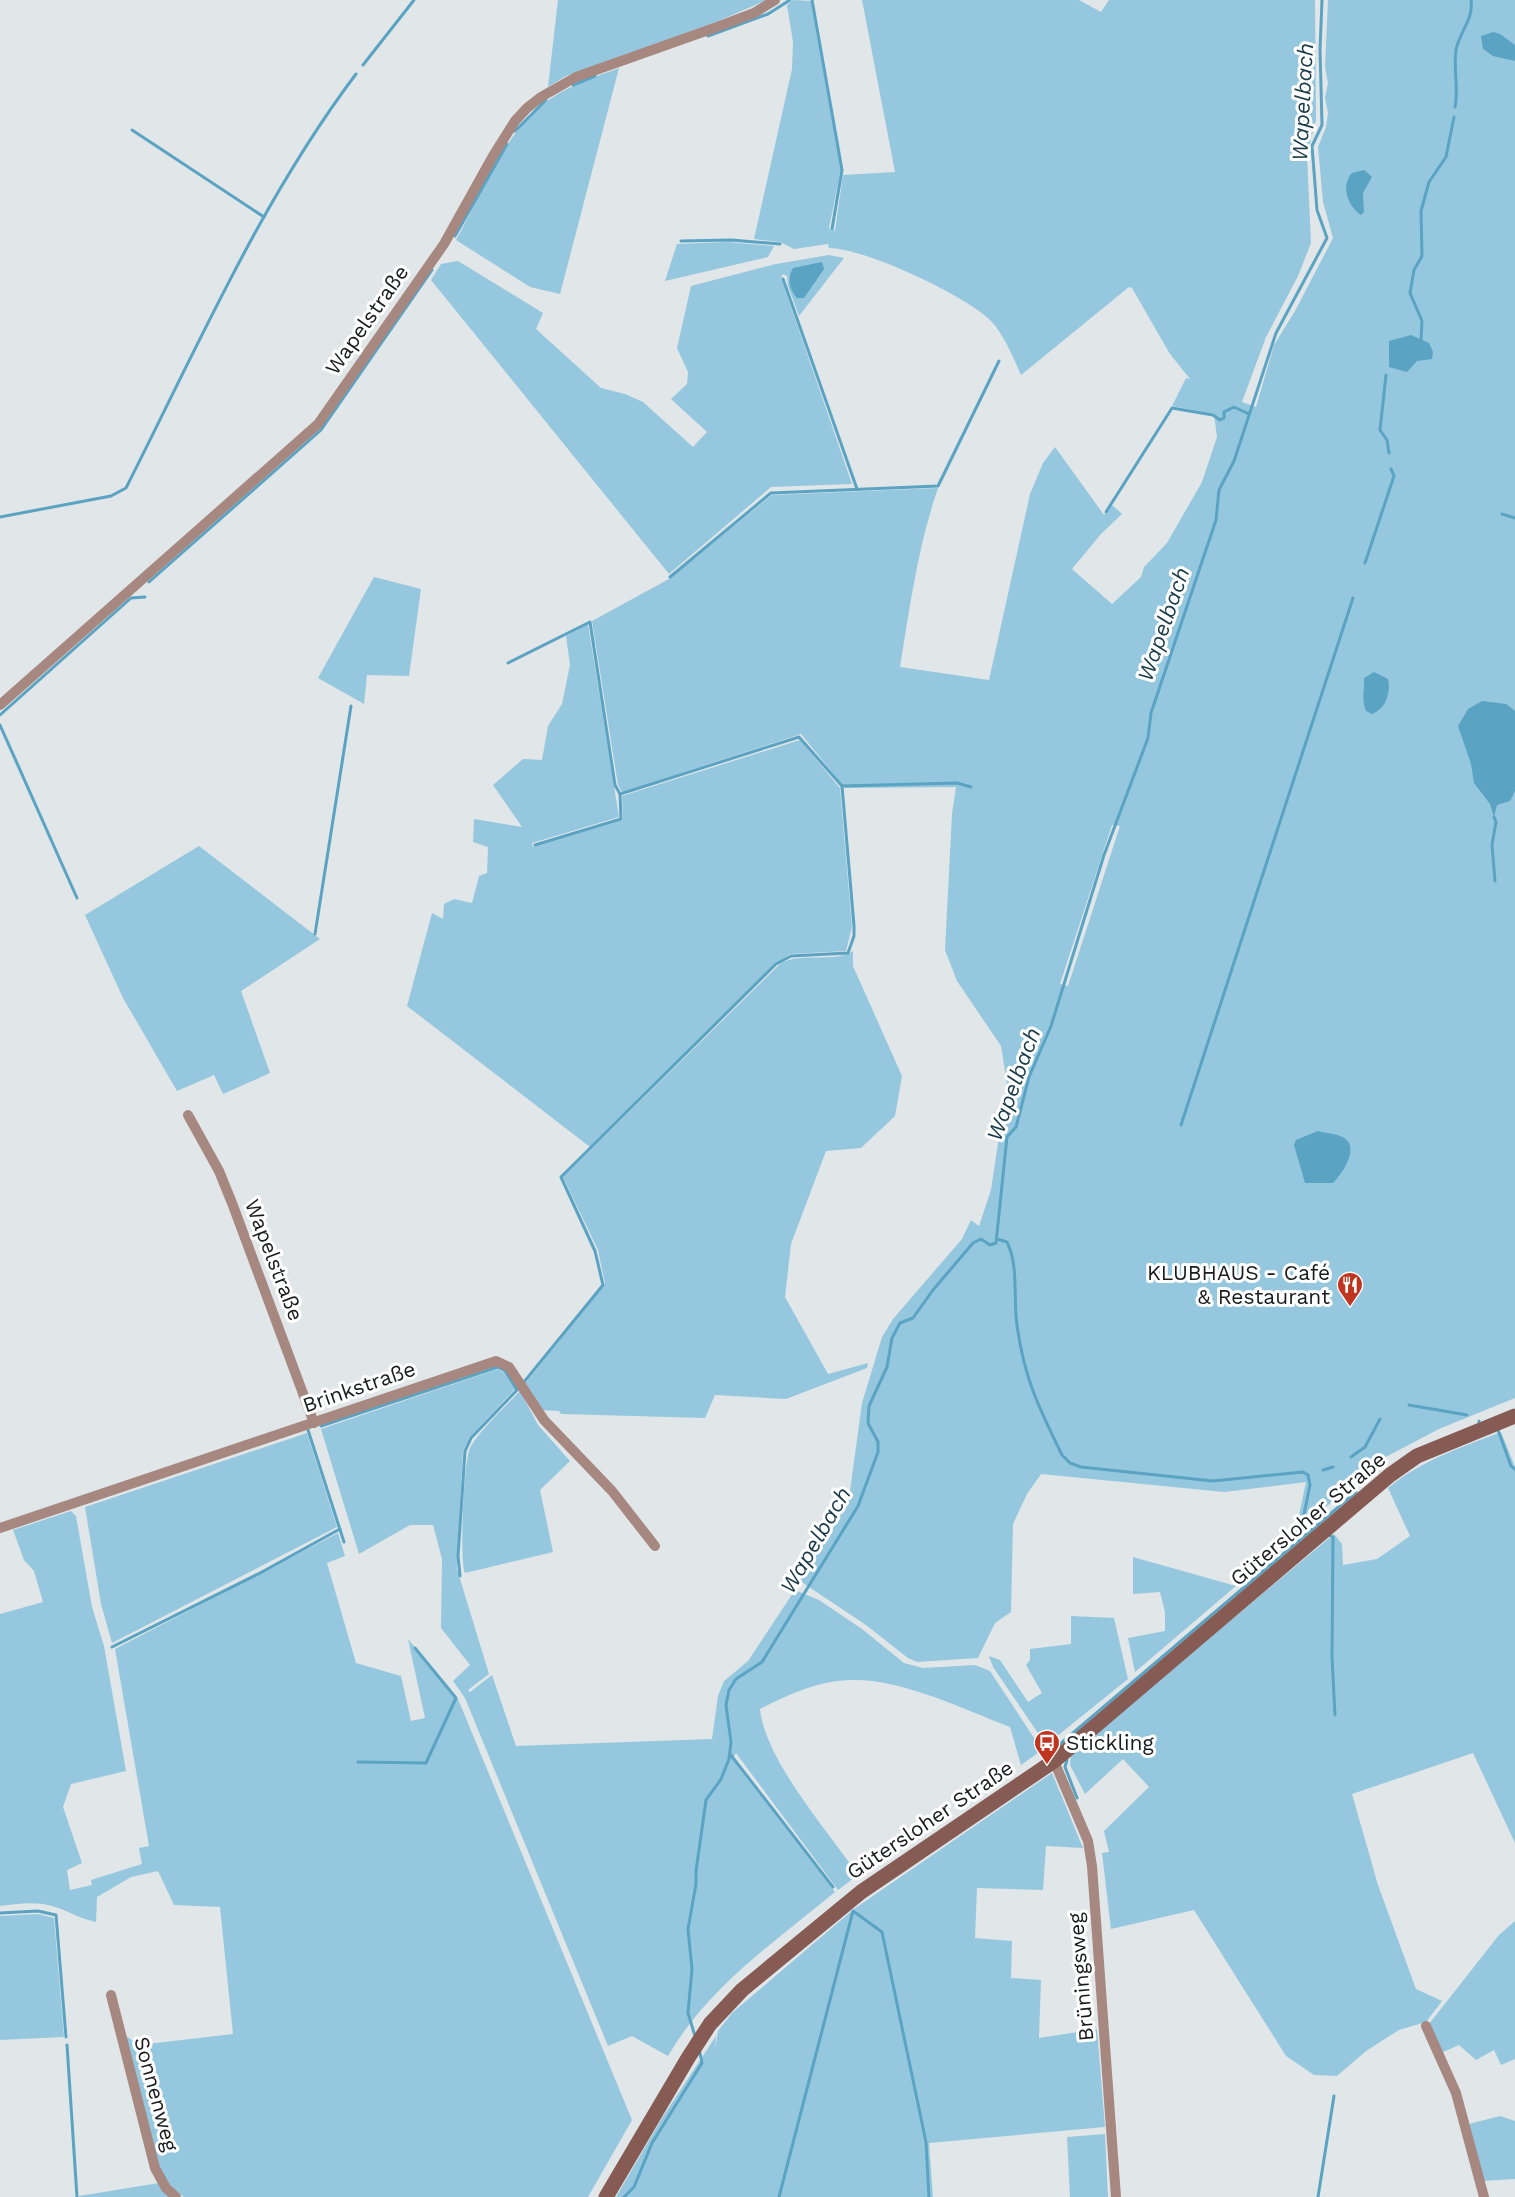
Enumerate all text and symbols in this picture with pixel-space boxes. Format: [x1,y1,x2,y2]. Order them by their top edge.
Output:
water label: Wapelbach [1287,42,1318,162]
street label: Wapelstraße [320,260,414,379]
water label: Wapelbach [1132,564,1195,684]
water label: Wapelbach [981,1024,1045,1144]
street label: Wapelstraße [240,1196,309,1324]
place label: KLUBHAUS - Café & Restaurant [1147,1260,1330,1309]
restaurant icon: KLUBHAUS - Café & Restaurant [1335,1270,1365,1308]
street label: Brinkstraße [299,1356,419,1417]
street label: Gütersloher Straße [1225,1446,1390,1591]
water label: Wapelbach [775,1483,856,1598]
bus stop icon: Stickling [1032,1728,1062,1766]
place label: Stickling [1066,1730,1155,1755]
street label: Gütersloher Straße [842,1755,1018,1885]
street label: Brüningsweg [1062,1911,1099,2042]
street label: Sonnenweg [129,2034,184,2155]

